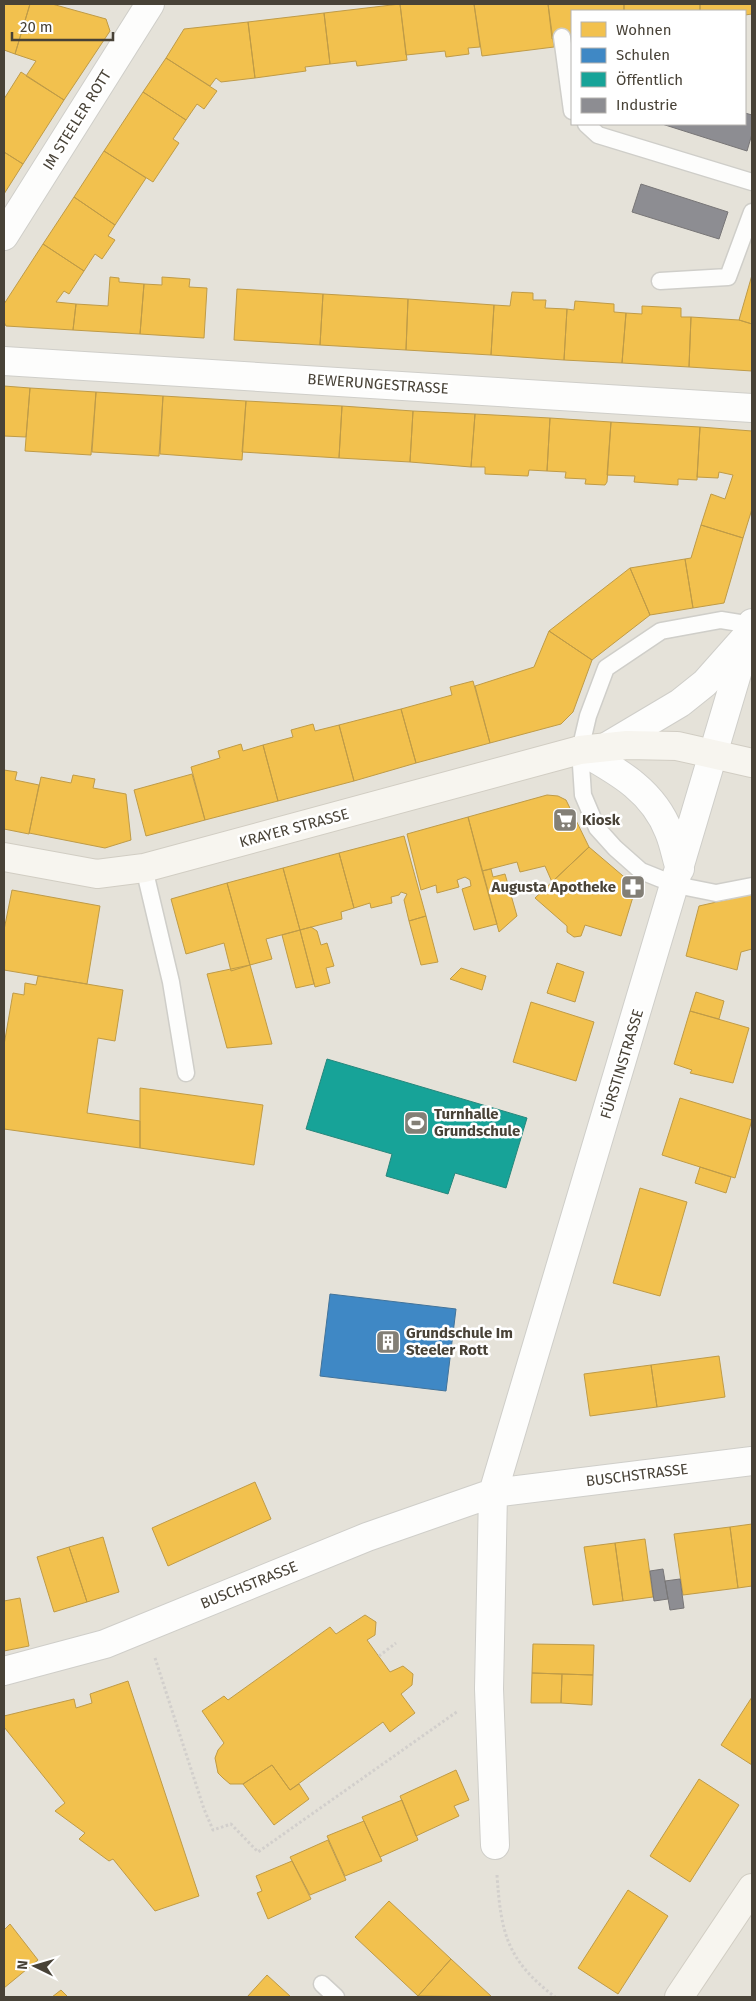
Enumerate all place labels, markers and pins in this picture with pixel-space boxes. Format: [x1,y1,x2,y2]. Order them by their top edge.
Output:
supermarket icon: Kiosk [552,807,578,833]
place label: Kiosk [582,811,621,829]
pharmacy icon: Augusta Apotheke [620,874,646,900]
place label: Augusta Apotheke [491,878,616,896]
place label: Turnhalle Grundschule [434,1105,520,1140]
sports icon: Turnhalle Grundschule [403,1110,429,1136]
place label: Grundschule Im Steeler Rott [406,1324,513,1359]
building icon: Grundschule Im Steeler Rott [375,1329,401,1355]

